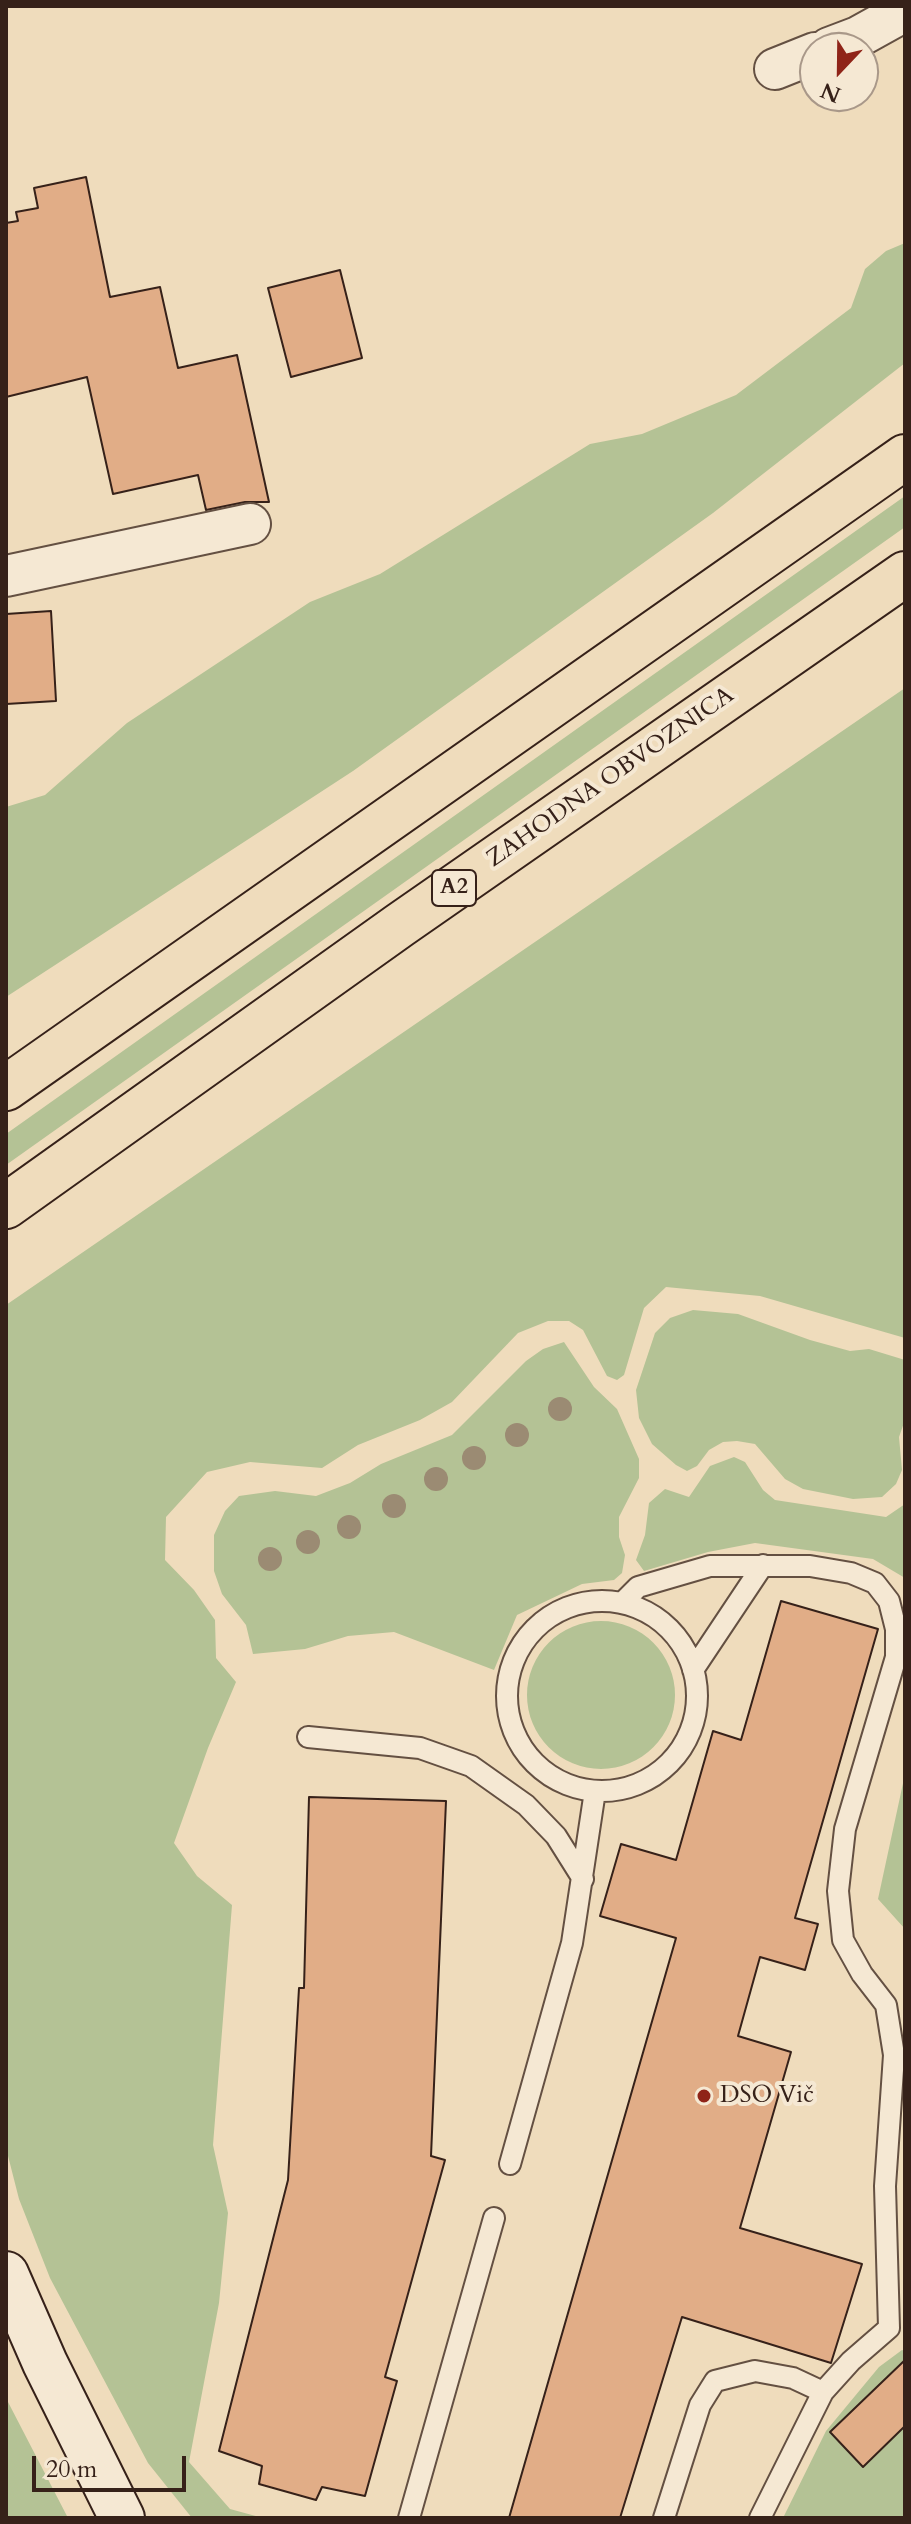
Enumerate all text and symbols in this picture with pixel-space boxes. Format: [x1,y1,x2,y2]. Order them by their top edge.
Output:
north arrow [799,32,879,112]
text: N [816,75,845,110]
street label: ZAHODNA OBVOZNICA [482,682,740,874]
road number: A2 [432,870,476,906]
place label: DSO Vič [720,2082,814,2110]
marker: DSO Vič [695,2087,713,2105]
scale bar [36,2440,190,2490]
text: 20 m [46,2453,97,2486]

